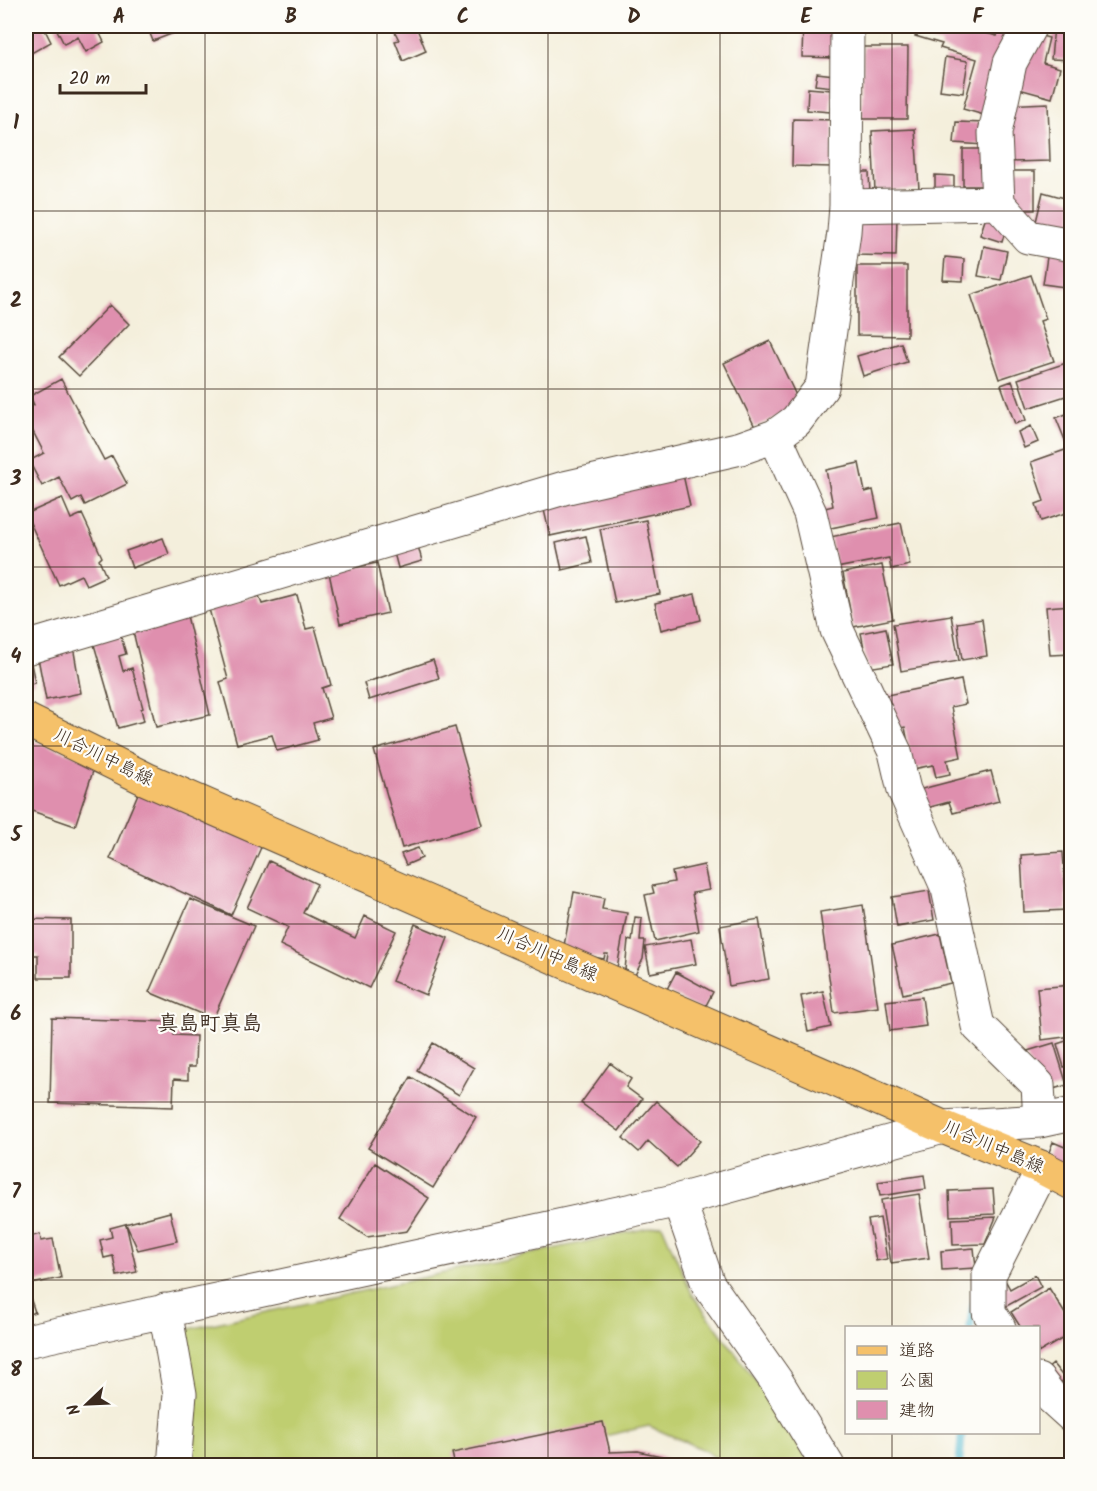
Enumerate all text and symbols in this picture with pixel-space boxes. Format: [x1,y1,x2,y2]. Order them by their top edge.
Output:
text: A [113,2,125,34]
text: B [285,2,297,34]
text: C [457,2,469,34]
text: D [627,2,641,34]
text: E [800,2,812,34]
text: F [973,2,985,34]
scale bar [60,57,146,95]
text: 20 m [69,65,110,94]
text: 1 [13,108,19,140]
text: 2 [10,286,22,318]
text: 3 [10,464,22,496]
text: 4 [11,642,22,674]
street label: 川合川中島線 [48,721,158,795]
text: 5 [10,820,23,852]
street label: 川合川中島線 [492,920,602,990]
text: 6 [11,999,22,1031]
district label: 真島町真島 [158,1008,263,1041]
street label: 川合川中島線 [938,1114,1048,1182]
text: 7 [11,1177,21,1209]
legend [845,1326,1040,1434]
text: 道路 [899,1337,935,1366]
text: 8 [10,1355,22,1387]
text: 公園 [899,1367,935,1396]
north arrow [57,1374,117,1434]
text: 建物 [899,1397,935,1426]
text: N [61,1400,88,1419]

